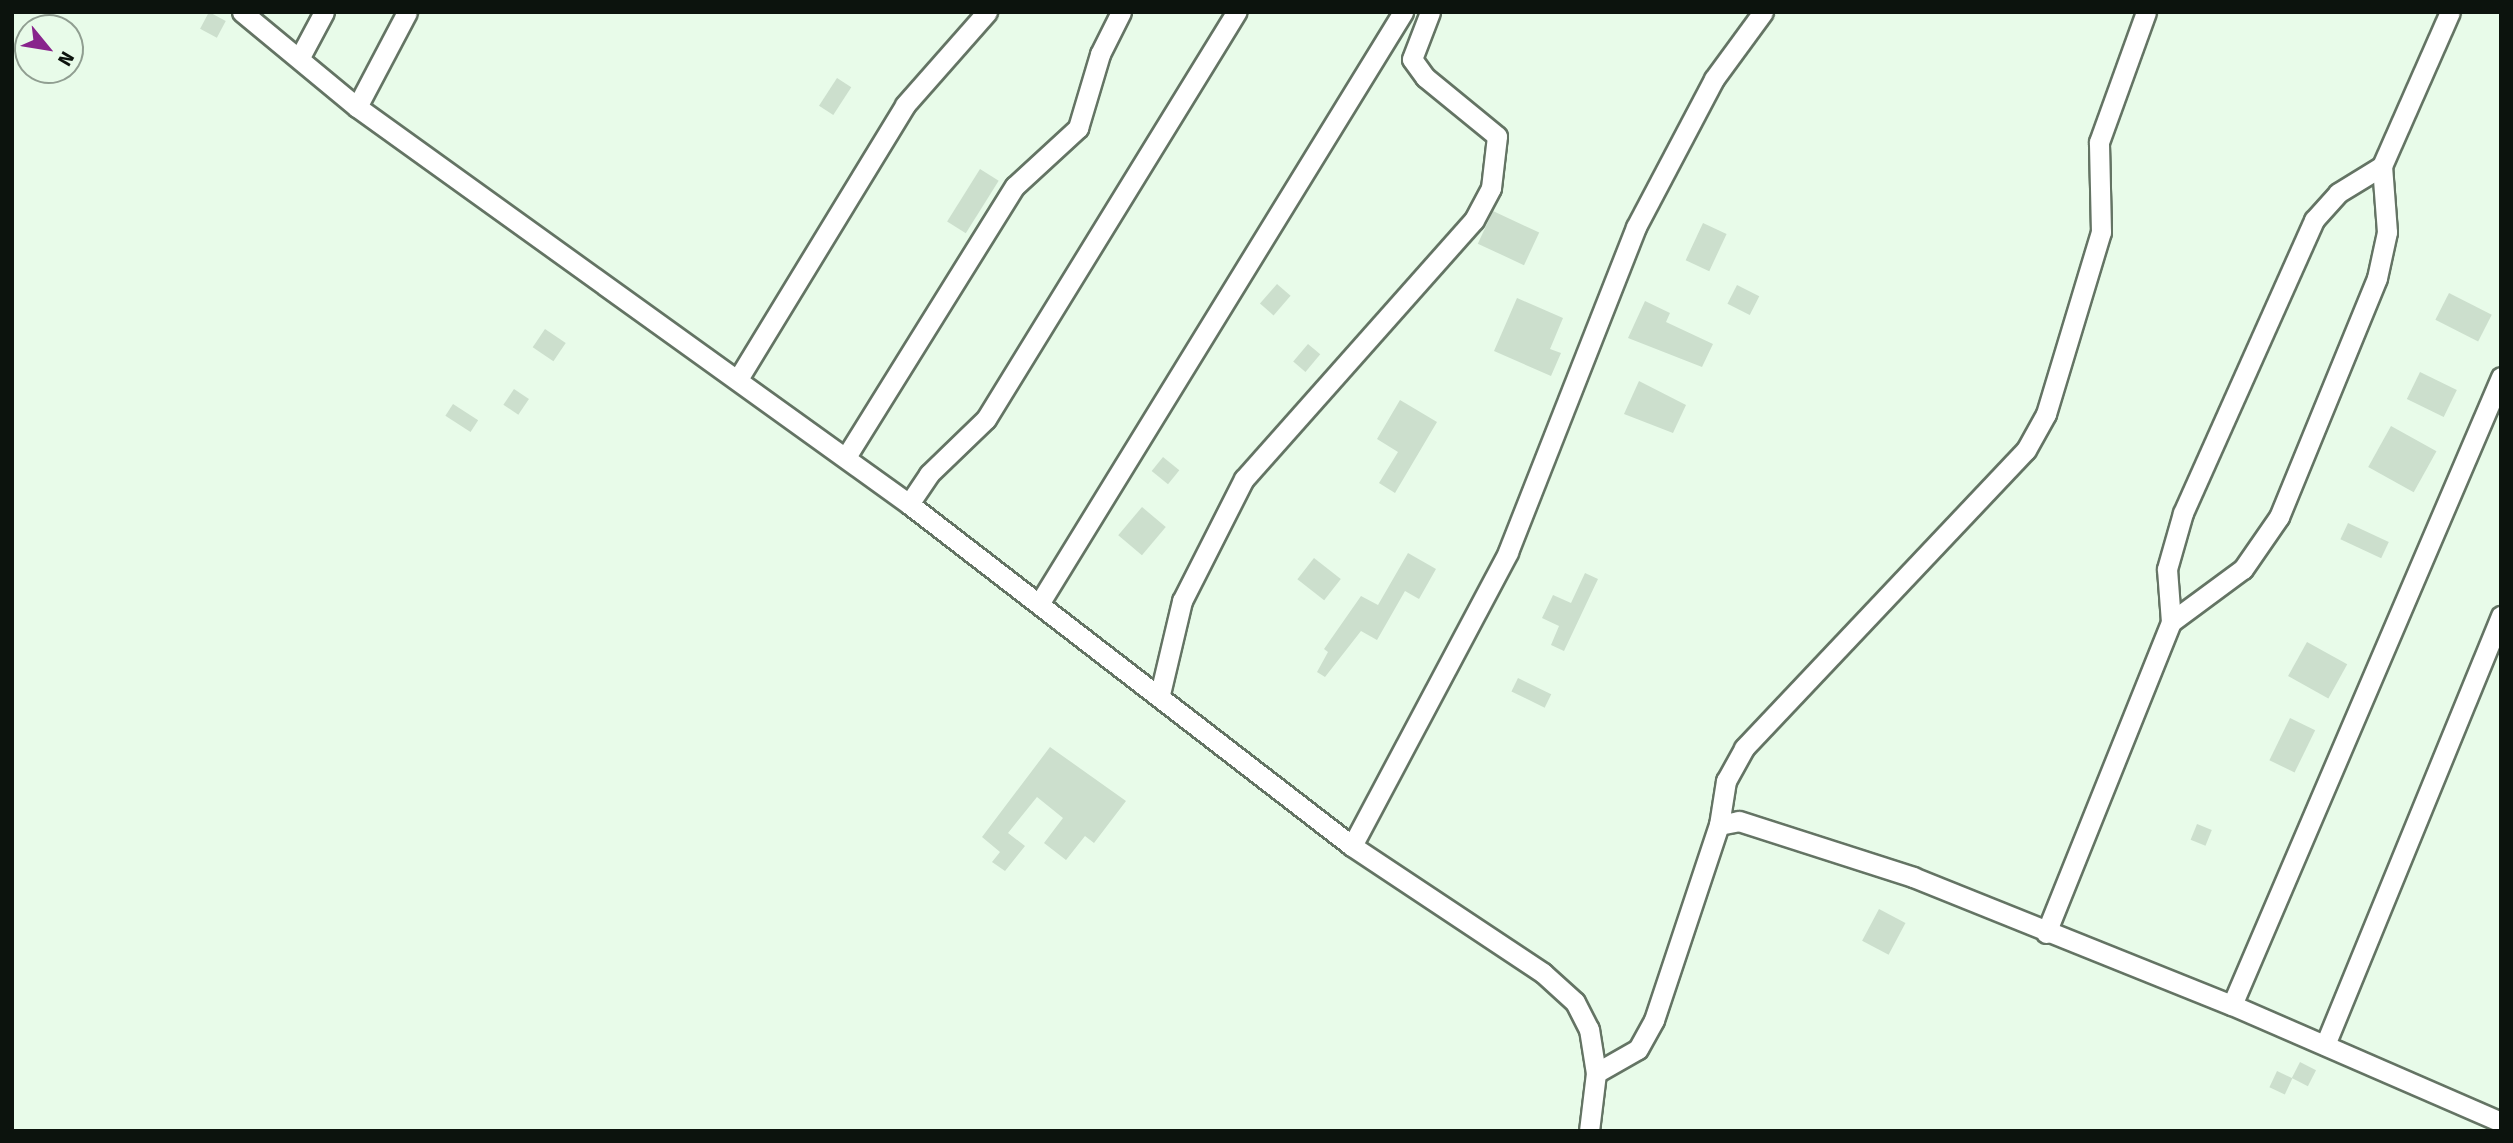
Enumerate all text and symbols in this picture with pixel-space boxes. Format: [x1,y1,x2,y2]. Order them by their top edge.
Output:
north arrow [14,14,84,84]
text: N [53,48,79,70]

